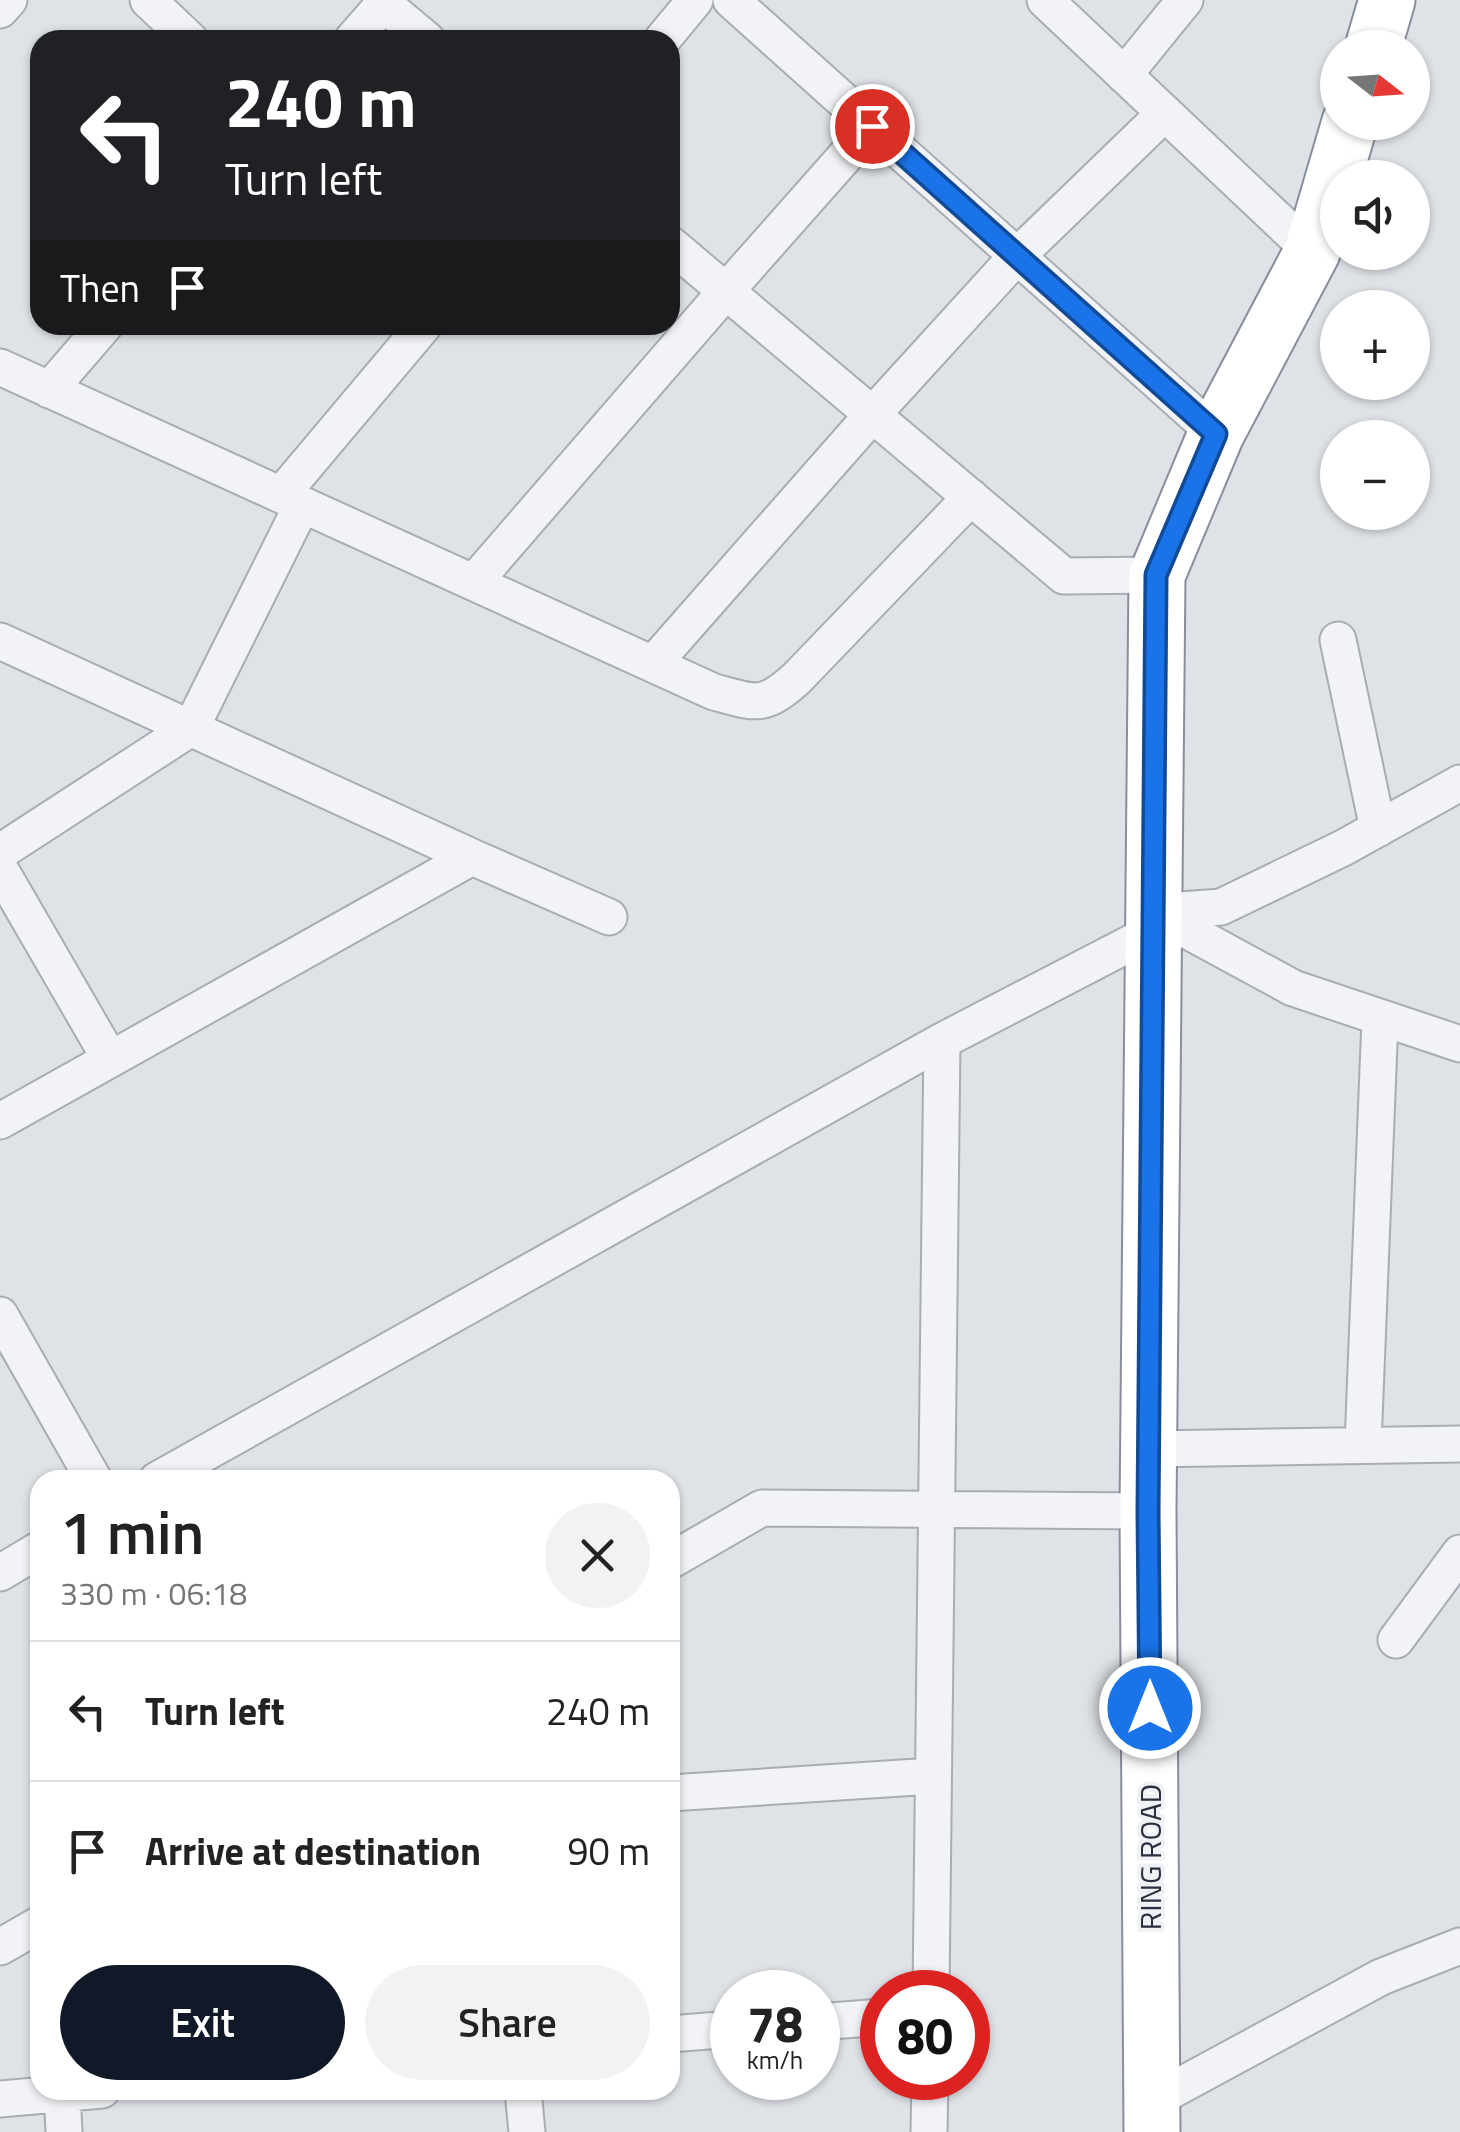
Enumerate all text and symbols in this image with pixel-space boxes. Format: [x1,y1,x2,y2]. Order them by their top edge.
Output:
north arrow [1320,30,1430,140]
map controls [1320,30,1430,530]
text: 240 m [225,48,417,154]
icon: left [60,70,190,200]
pin [830,84,915,169]
icon: arrive [845,99,900,154]
text: Turn left [225,144,382,212]
button: sound [1320,160,1430,270]
text: Then [60,259,140,317]
icon: arrive [160,260,215,315]
button: + [1320,290,1430,400]
button: − [1320,420,1430,530]
text: 1 min [60,1486,204,1577]
button: close [545,1503,650,1608]
text: 330 m · 06:18 [60,1569,247,1617]
position arrow [1098,1656,1202,1760]
text: Turn left [145,1682,285,1740]
text: 240 m [546,1682,650,1740]
icon: left [60,1684,115,1739]
street label: RING ROAD [1127,1784,1173,1930]
text: Arrive at destination [145,1822,481,1880]
text: 90 m [567,1822,650,1880]
icon: arrive [60,1824,115,1879]
button: Exit [60,1965,345,2080]
button: Share [365,1965,650,2080]
speed limit sign: 80 [860,1970,990,2100]
text: 78 [747,1985,803,2061]
text: km/h [747,2041,803,2079]

